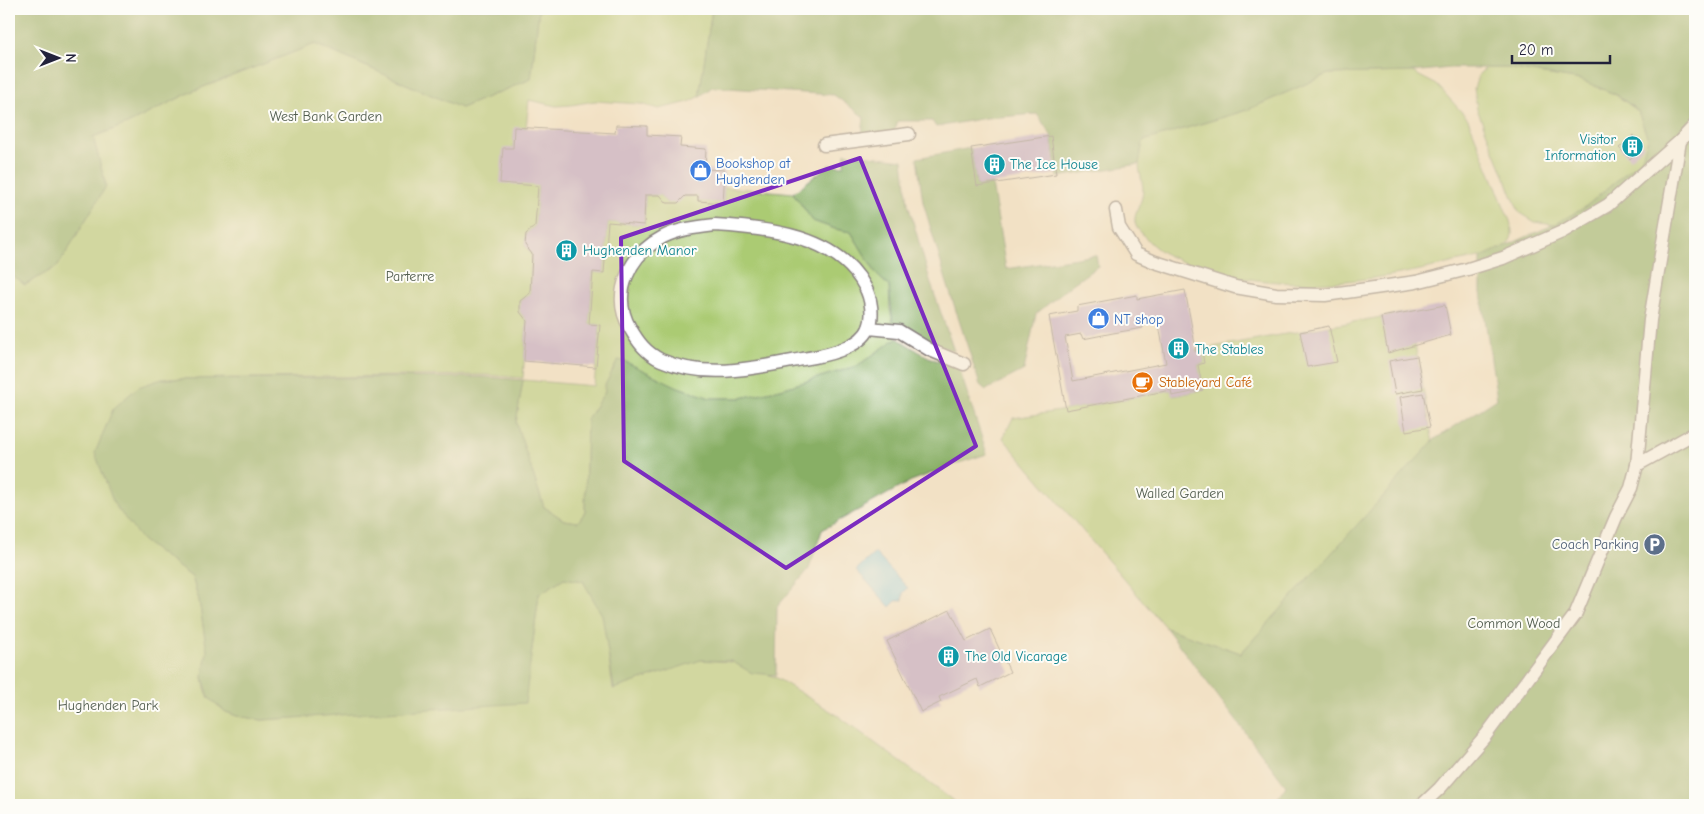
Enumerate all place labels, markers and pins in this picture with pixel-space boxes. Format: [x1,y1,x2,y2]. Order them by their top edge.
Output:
place label: Visitor Information [1545,131,1616,164]
building icon: Visitor Information [1620,135,1644,159]
building icon: The Ice House [982,152,1006,176]
place label: Bookshop at Hughenden [716,155,791,188]
place label: The Ice House [1010,156,1098,173]
shop icon: Bookshop at Hughenden [688,159,712,183]
building icon: Hughenden Manor [555,238,579,262]
place label: Hughenden Manor [583,242,697,259]
shop icon: NT shop [1086,307,1110,331]
place label: NT shop [1114,311,1163,328]
building icon: The Stables [1167,337,1191,361]
place label: The Stables [1195,341,1264,358]
cafe icon: Stableyard Café [1131,370,1155,394]
place label: Stableyard Café [1159,374,1252,391]
parking icon: Coach Parking [1643,532,1667,556]
place label: Coach Parking [1552,536,1639,553]
building icon: The Old Vicarage [937,644,961,668]
place label: The Old Vicarage [965,648,1067,665]

